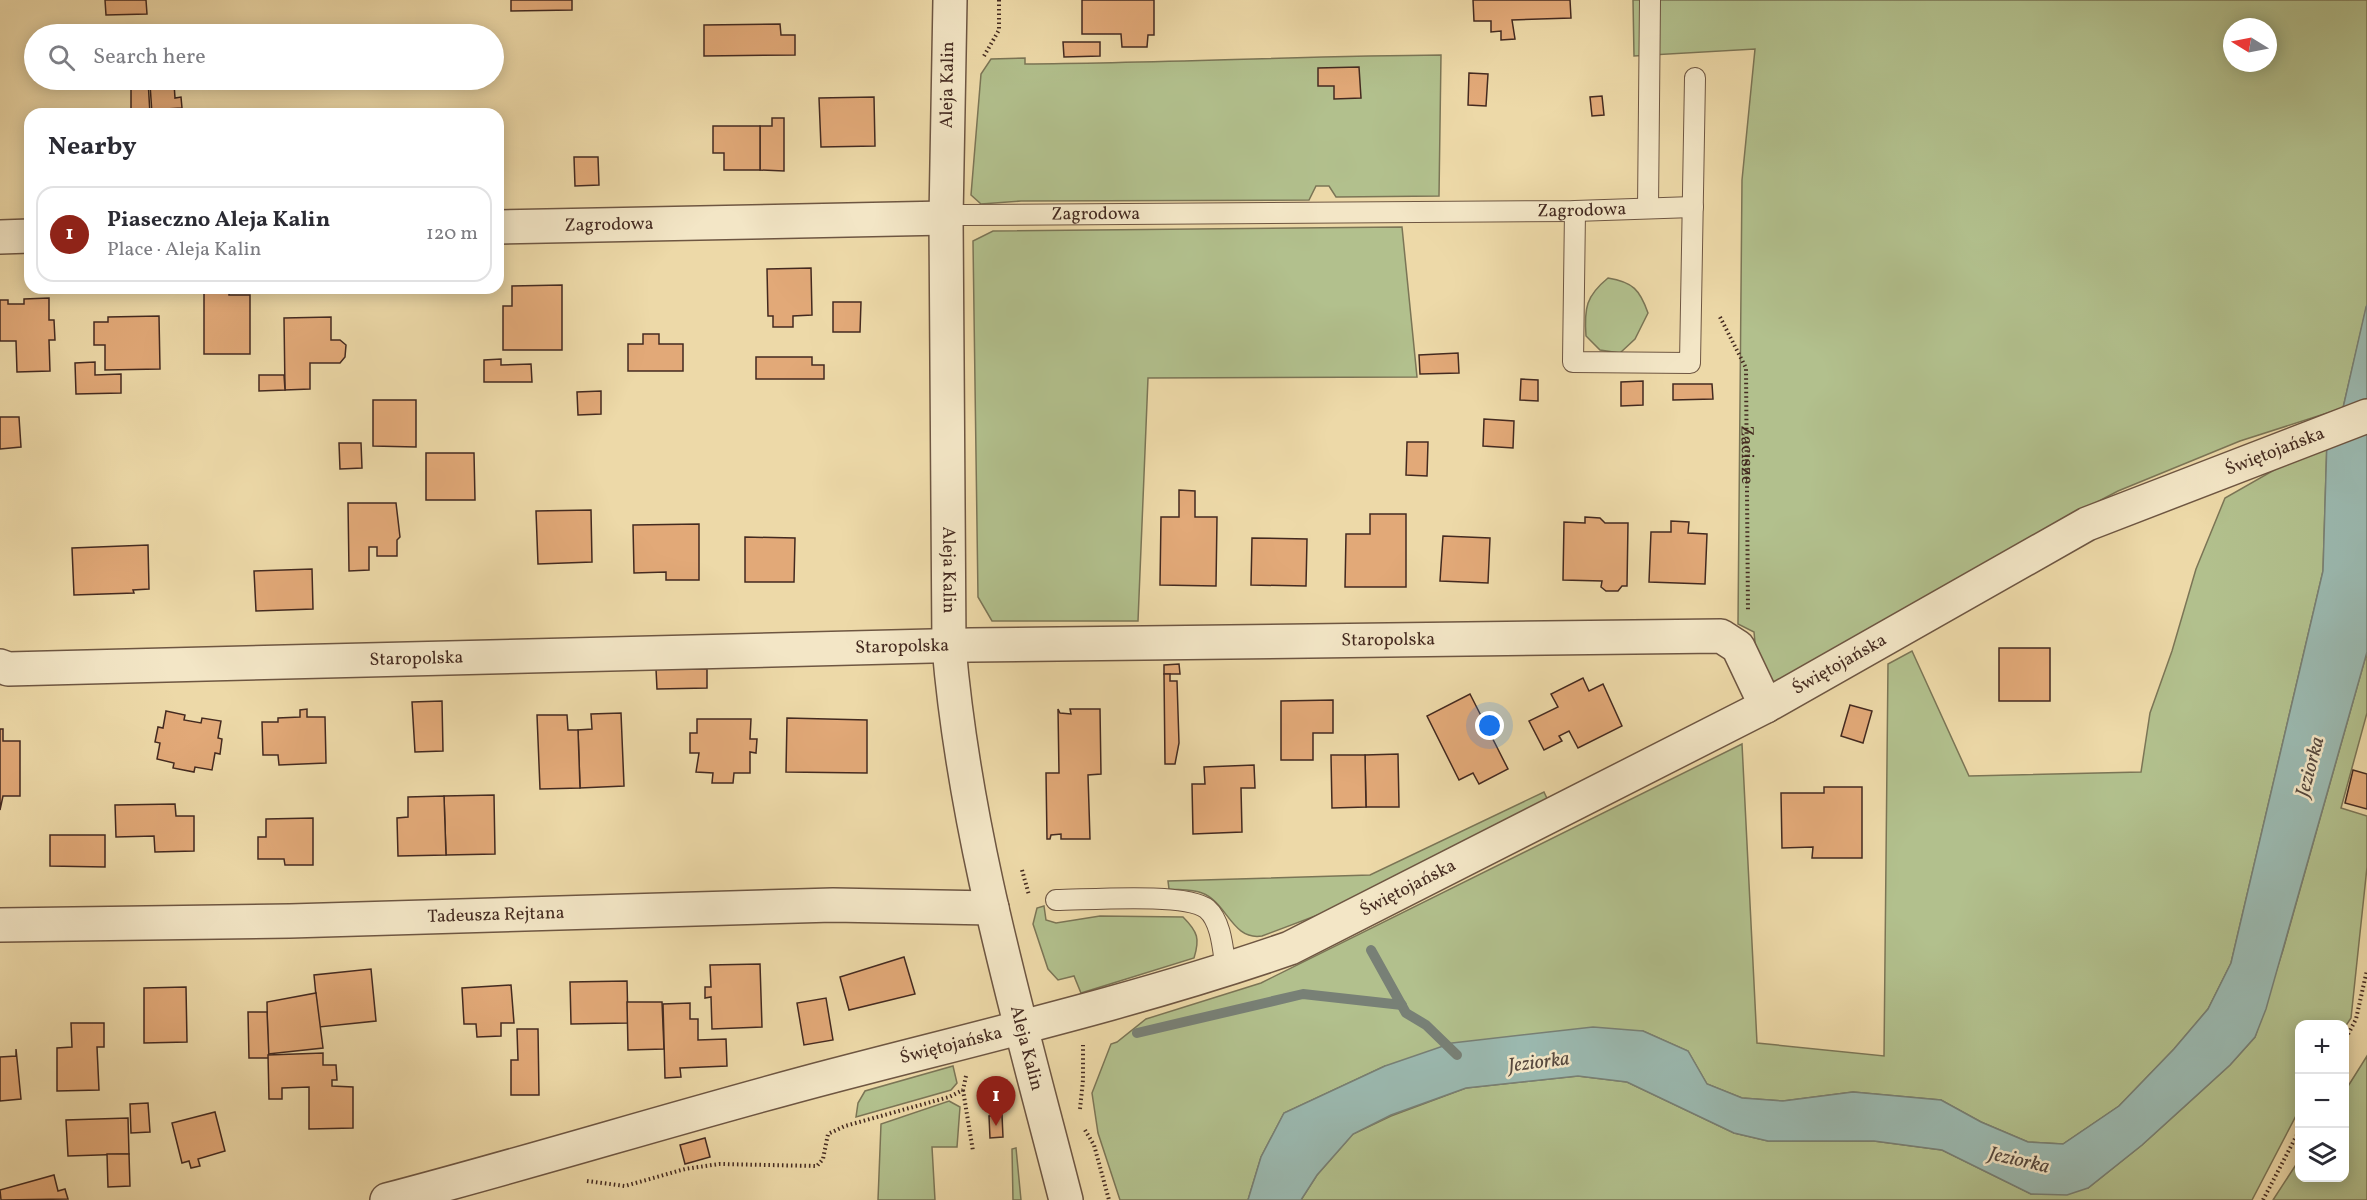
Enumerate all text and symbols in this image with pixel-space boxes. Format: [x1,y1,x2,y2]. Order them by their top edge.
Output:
north arrow [2223,18,2277,72]
search box [24,24,504,90]
icon: search [45,41,78,74]
street label: Aleja Kalin [935,41,961,129]
text: Search here [93,42,206,73]
text: Nearby [48,129,137,165]
street label: Zagrodowa [1537,197,1627,224]
street label: Zagrodowa [1051,201,1140,227]
text: Piaseczno Aleja Kalin [107,205,330,236]
street label: Zagrodowa [564,211,654,238]
text: 1 [65,220,74,248]
text: 120 m [426,220,478,248]
text: Place · Aleja Kalin [107,236,262,264]
street label: Świętojańska [2221,421,2328,482]
street label: Zacisze [1734,425,1759,484]
street label: Aleja Kalin [936,526,961,614]
street label: Staropolska [1341,627,1435,653]
street label: Świętojańska [1788,628,1891,701]
street label: Staropolska [855,633,949,660]
street label: Staropolska [369,645,464,672]
your location [1475,711,1504,740]
water label: Jeziorka [2289,734,2332,802]
street label: Świętojańska [1356,853,1460,923]
street label: Tadeusza Rejtana [427,900,565,929]
street label: Aleja Kalin [1003,1003,1049,1094]
street label: Świętojańska [897,1020,1005,1070]
map controls [2295,1020,2349,1182]
button: + [2295,1020,2349,1074]
water label: Jeziorka [1505,1045,1571,1081]
button: − [2295,1074,2349,1128]
pin: 1 [976,1076,1016,1126]
button: layers [2295,1128,2349,1182]
water label: Jeziorka [1984,1140,2052,1182]

